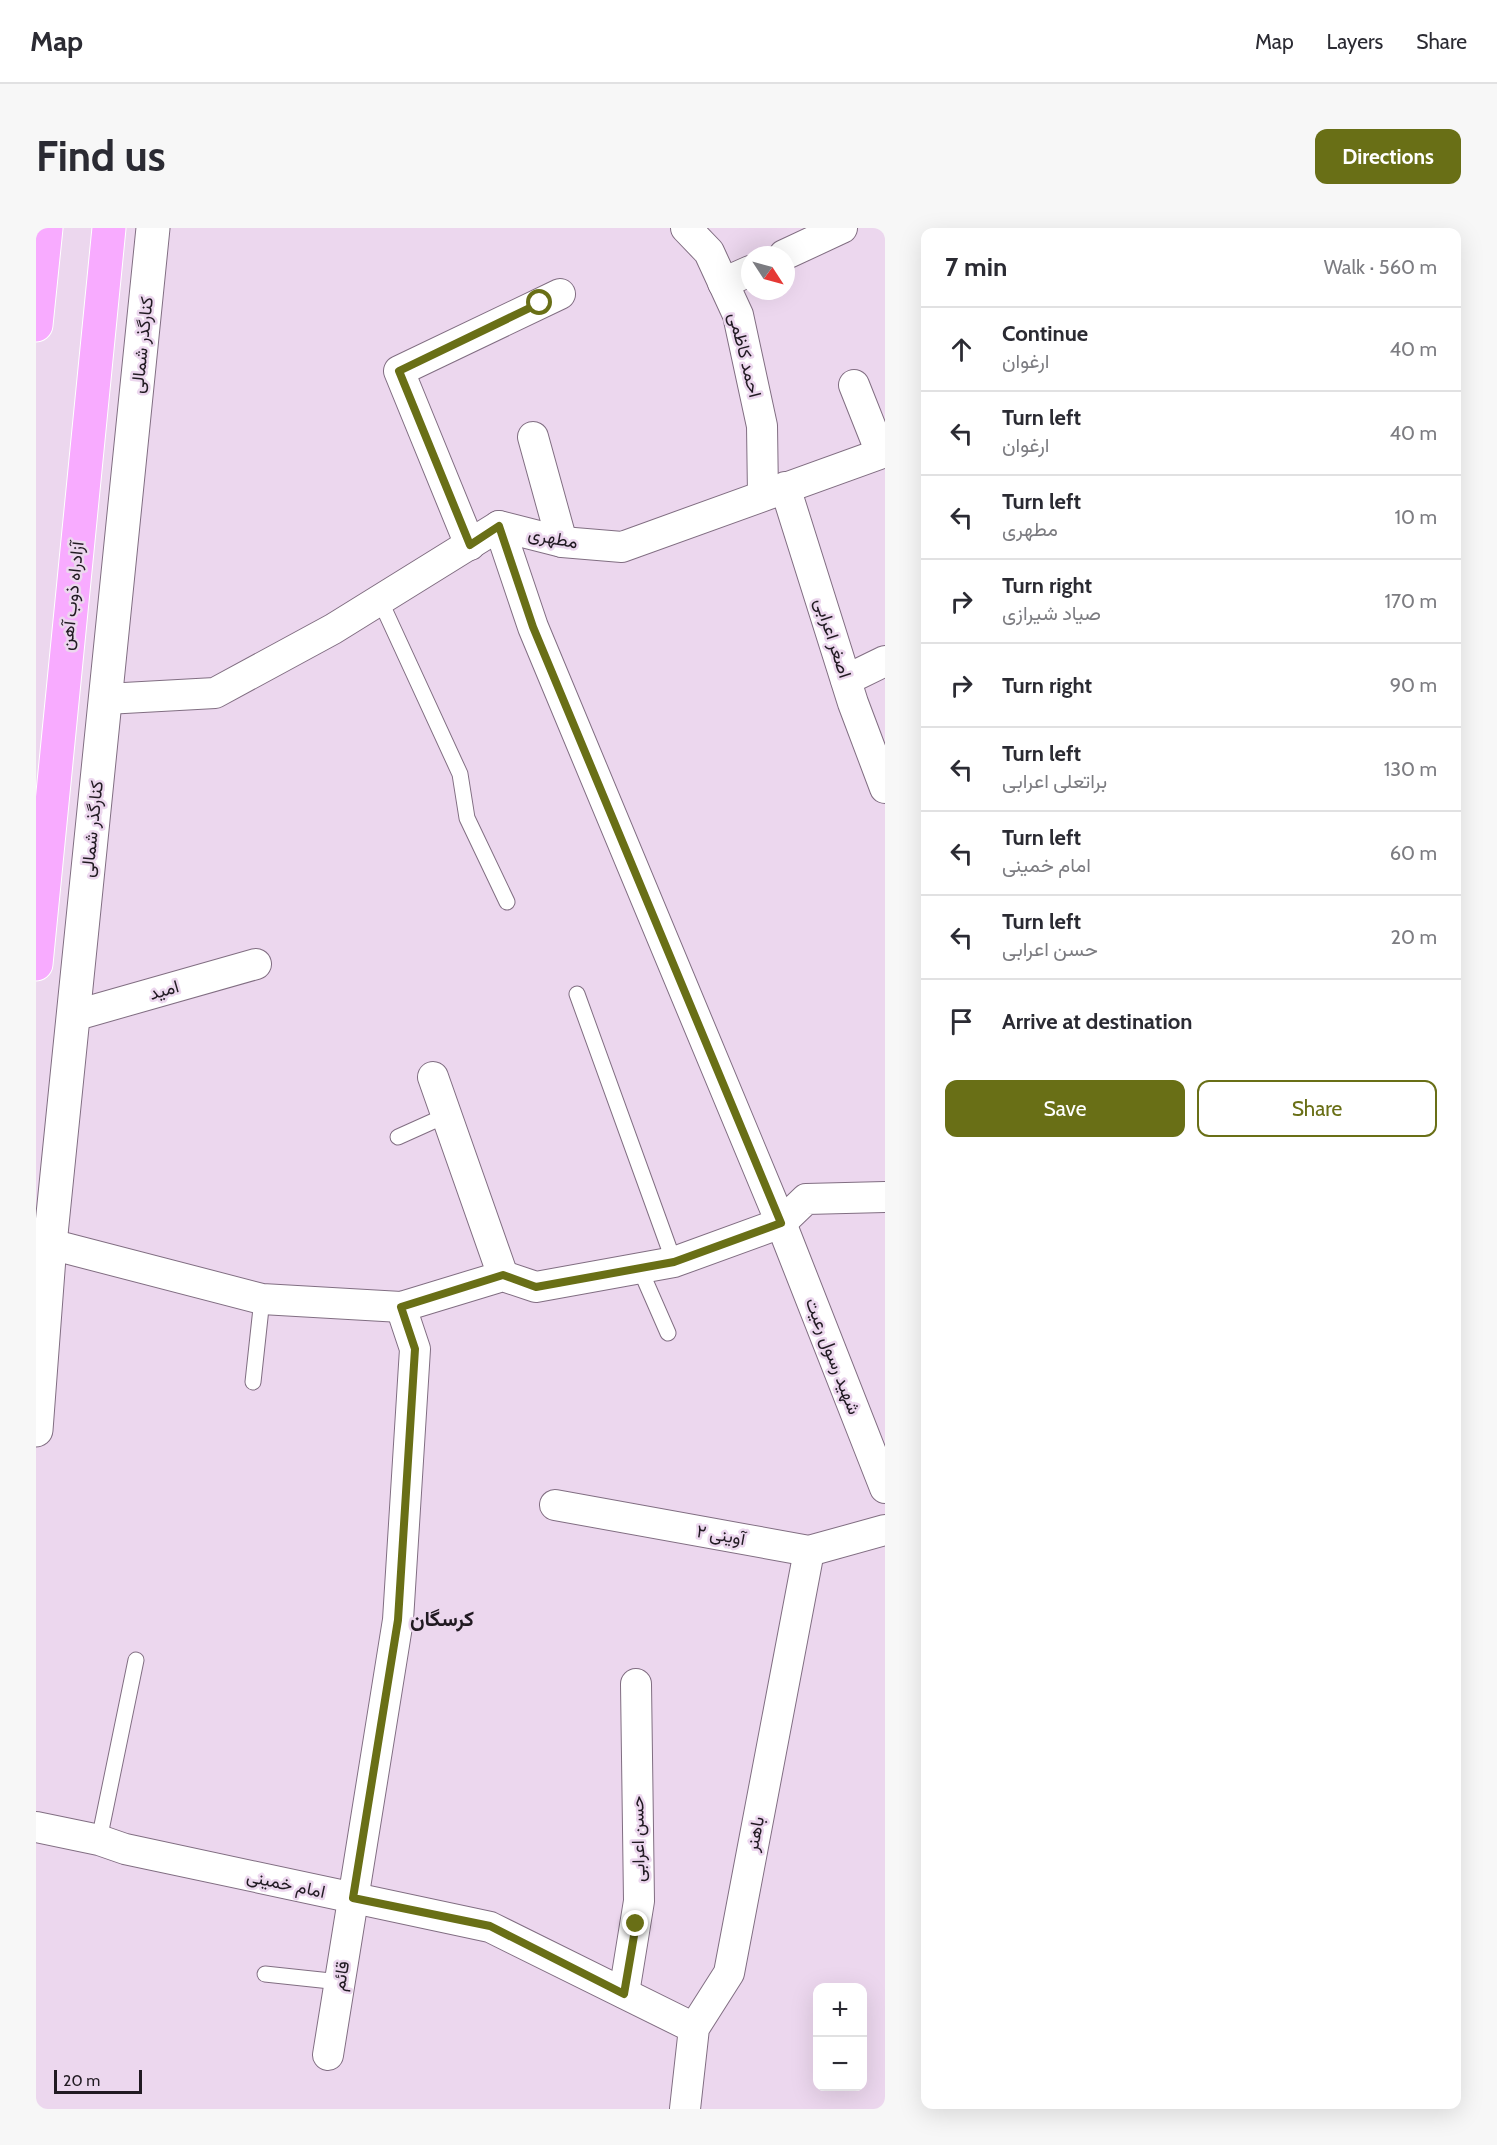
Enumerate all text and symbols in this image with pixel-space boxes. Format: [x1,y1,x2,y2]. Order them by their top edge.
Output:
text: Map [30,24,83,58]
text: Map [1255,29,1294,54]
text: Layers [1327,29,1383,54]
text: Share [1416,29,1467,54]
button: Directions [1315,129,1461,184]
text: Find us [36,130,165,182]
north arrow [741,246,795,300]
text: 7 min [945,251,1007,283]
text: Walk · 560 m [1324,255,1437,279]
route start [526,289,552,315]
street label: کنارگذر شمالی [126,296,158,394]
street label: احمد کاظمی [724,310,766,400]
text: Continue [1002,320,1088,347]
icon: ahead [945,333,978,366]
text: 40 m [1389,337,1437,361]
text: ارغوان [1002,349,1049,373]
text: Turn left [1002,404,1081,431]
icon: left [945,417,978,450]
text: 40 m [1389,421,1437,445]
text: ارغوان [1002,433,1049,457]
text: Turn left [1002,488,1081,515]
icon: left [945,501,978,534]
text: 10 m [1394,505,1437,529]
text: مطهری [1002,517,1058,541]
street label: مطهری [526,522,580,554]
street label: آزادراه ذوب آهن [55,539,89,652]
text: Turn right [1002,572,1092,599]
icon: right [945,585,978,618]
text: 170 m [1385,589,1437,613]
street label: اصغر اعرابی [810,595,856,681]
text: صیاد شیرازی [1002,601,1101,625]
icon: right [945,669,978,702]
text: Turn right [1002,672,1092,699]
text: 90 m [1390,673,1437,697]
text: Turn left [1002,740,1081,767]
icon: left [945,753,978,786]
text: 130 m [1384,757,1437,781]
text: براتعلی اعرابی [1002,769,1107,793]
street label: کنارگذر شمالی [76,780,108,878]
text: Turn left [1002,824,1081,851]
icon: left [945,837,978,870]
text: 60 m [1390,841,1437,865]
text: امام خمینی [1002,853,1091,877]
text: Turn left [1002,908,1081,935]
icon: left [945,921,978,954]
text: 20 m [1391,925,1437,949]
text: حسن اعرابی [1002,937,1098,961]
street label: امید [147,975,181,1005]
icon: arrive [945,1005,978,1038]
text: Arrive at destination [1002,1008,1192,1035]
button: Save [945,1080,1185,1137]
button: Share [1197,1080,1437,1137]
street label: شهید رسول رعیت [801,1295,865,1417]
street label: آوینی ۲ [695,1520,749,1550]
district label: کرسگان [410,1606,474,1632]
street label: حسن اعرابی [626,1796,650,1882]
street label: باهنر [741,1814,769,1855]
street label: امام خمینی [244,1865,327,1904]
route end [622,1910,648,1936]
street label: قائم [328,1960,355,1993]
map controls [813,1983,867,2091]
button: + [813,1983,867,2037]
button: − [813,2037,867,2091]
scale bar [54,2067,142,2094]
text: 20 m [63,2071,100,2090]

